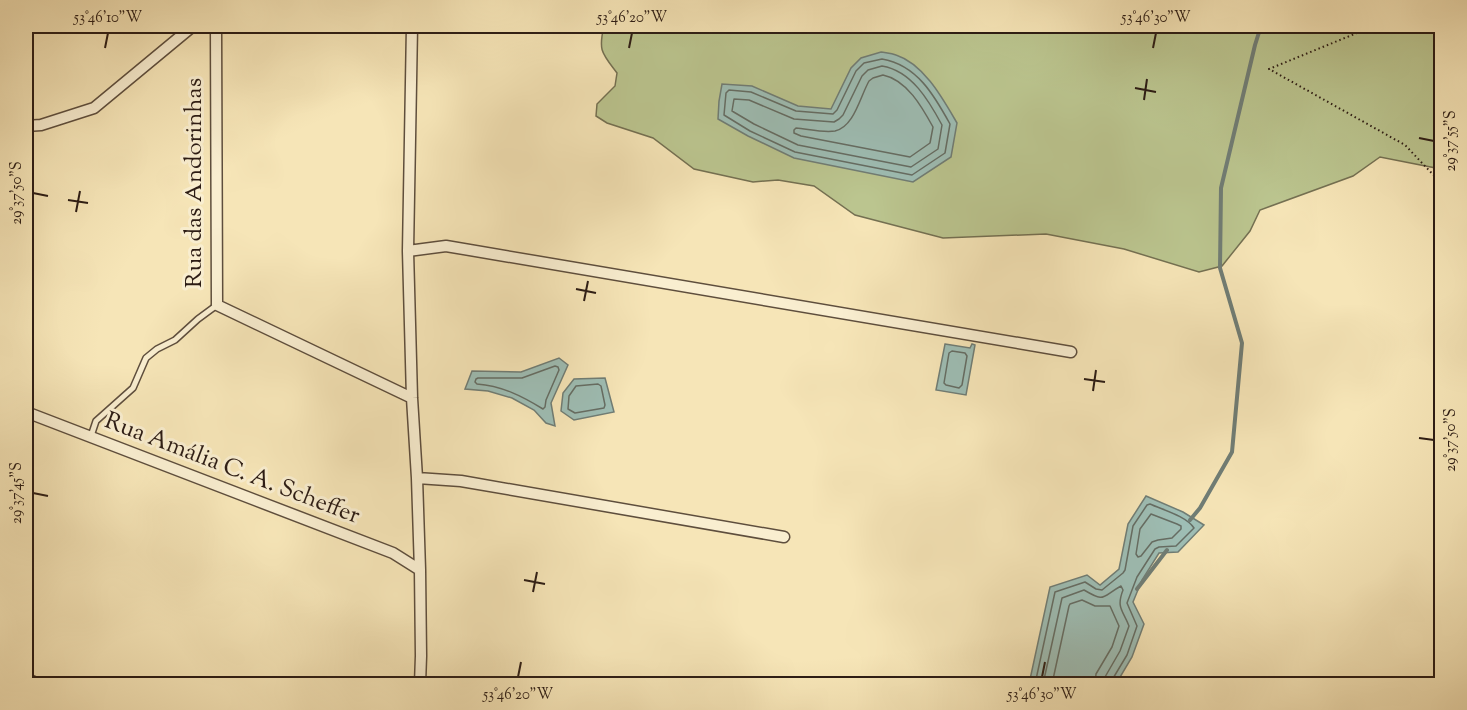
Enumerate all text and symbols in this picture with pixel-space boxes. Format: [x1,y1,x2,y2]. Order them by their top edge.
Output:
text: 53°46'10"W [73,8,142,29]
text: 53°46'20"W [596,8,667,29]
text: 53°46'30"W [1120,8,1191,29]
street label: Rua das Andorinhas [178,78,212,288]
text: 29°37'55"S [1441,110,1462,172]
text: 29°37'50"S [7,161,28,225]
street label: Rua Amália C. A. Scheffer [99,405,365,533]
text: 29°37'50"S [1441,408,1462,472]
text: 29°37'45"S [7,462,28,524]
text: 53°46'20"W [482,685,553,706]
text: 53°46'30"W [1006,685,1077,706]

